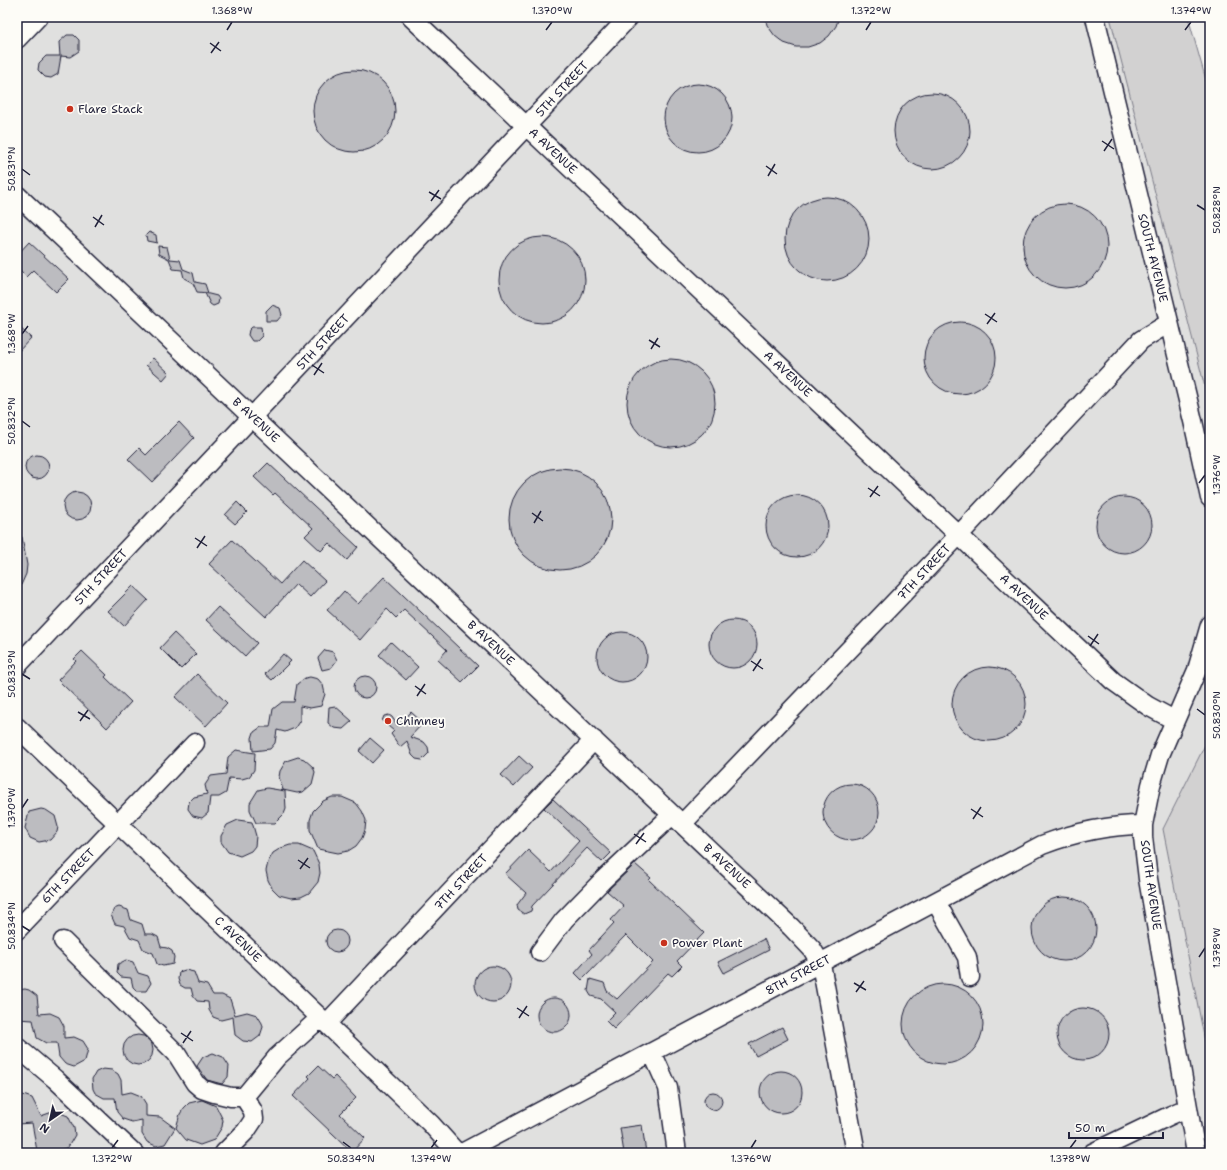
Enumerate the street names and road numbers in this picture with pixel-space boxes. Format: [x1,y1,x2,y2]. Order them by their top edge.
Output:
street label: 5TH STREET [532,57,592,120]
street label: A AVENUE [525,124,581,178]
street label: SOUTH AVENUE [1134,212,1172,304]
street label: 5TH STREET [293,310,353,373]
street label: A AVENUE [760,347,816,401]
street label: B AVENUE [229,394,283,446]
street label: 7TH STREET [894,540,955,604]
street label: 5TH STREET [71,545,131,608]
street label: A AVENUE [996,570,1052,624]
street label: B AVENUE [464,617,518,669]
street label: SOUTH AVENUE [1137,839,1165,931]
street label: B AVENUE [700,840,754,892]
street label: 6TH STREET [38,844,99,907]
street label: 7TH STREET [431,850,492,914]
street label: C AVENUE [211,913,265,965]
street label: 8TH STREET [763,951,834,999]

